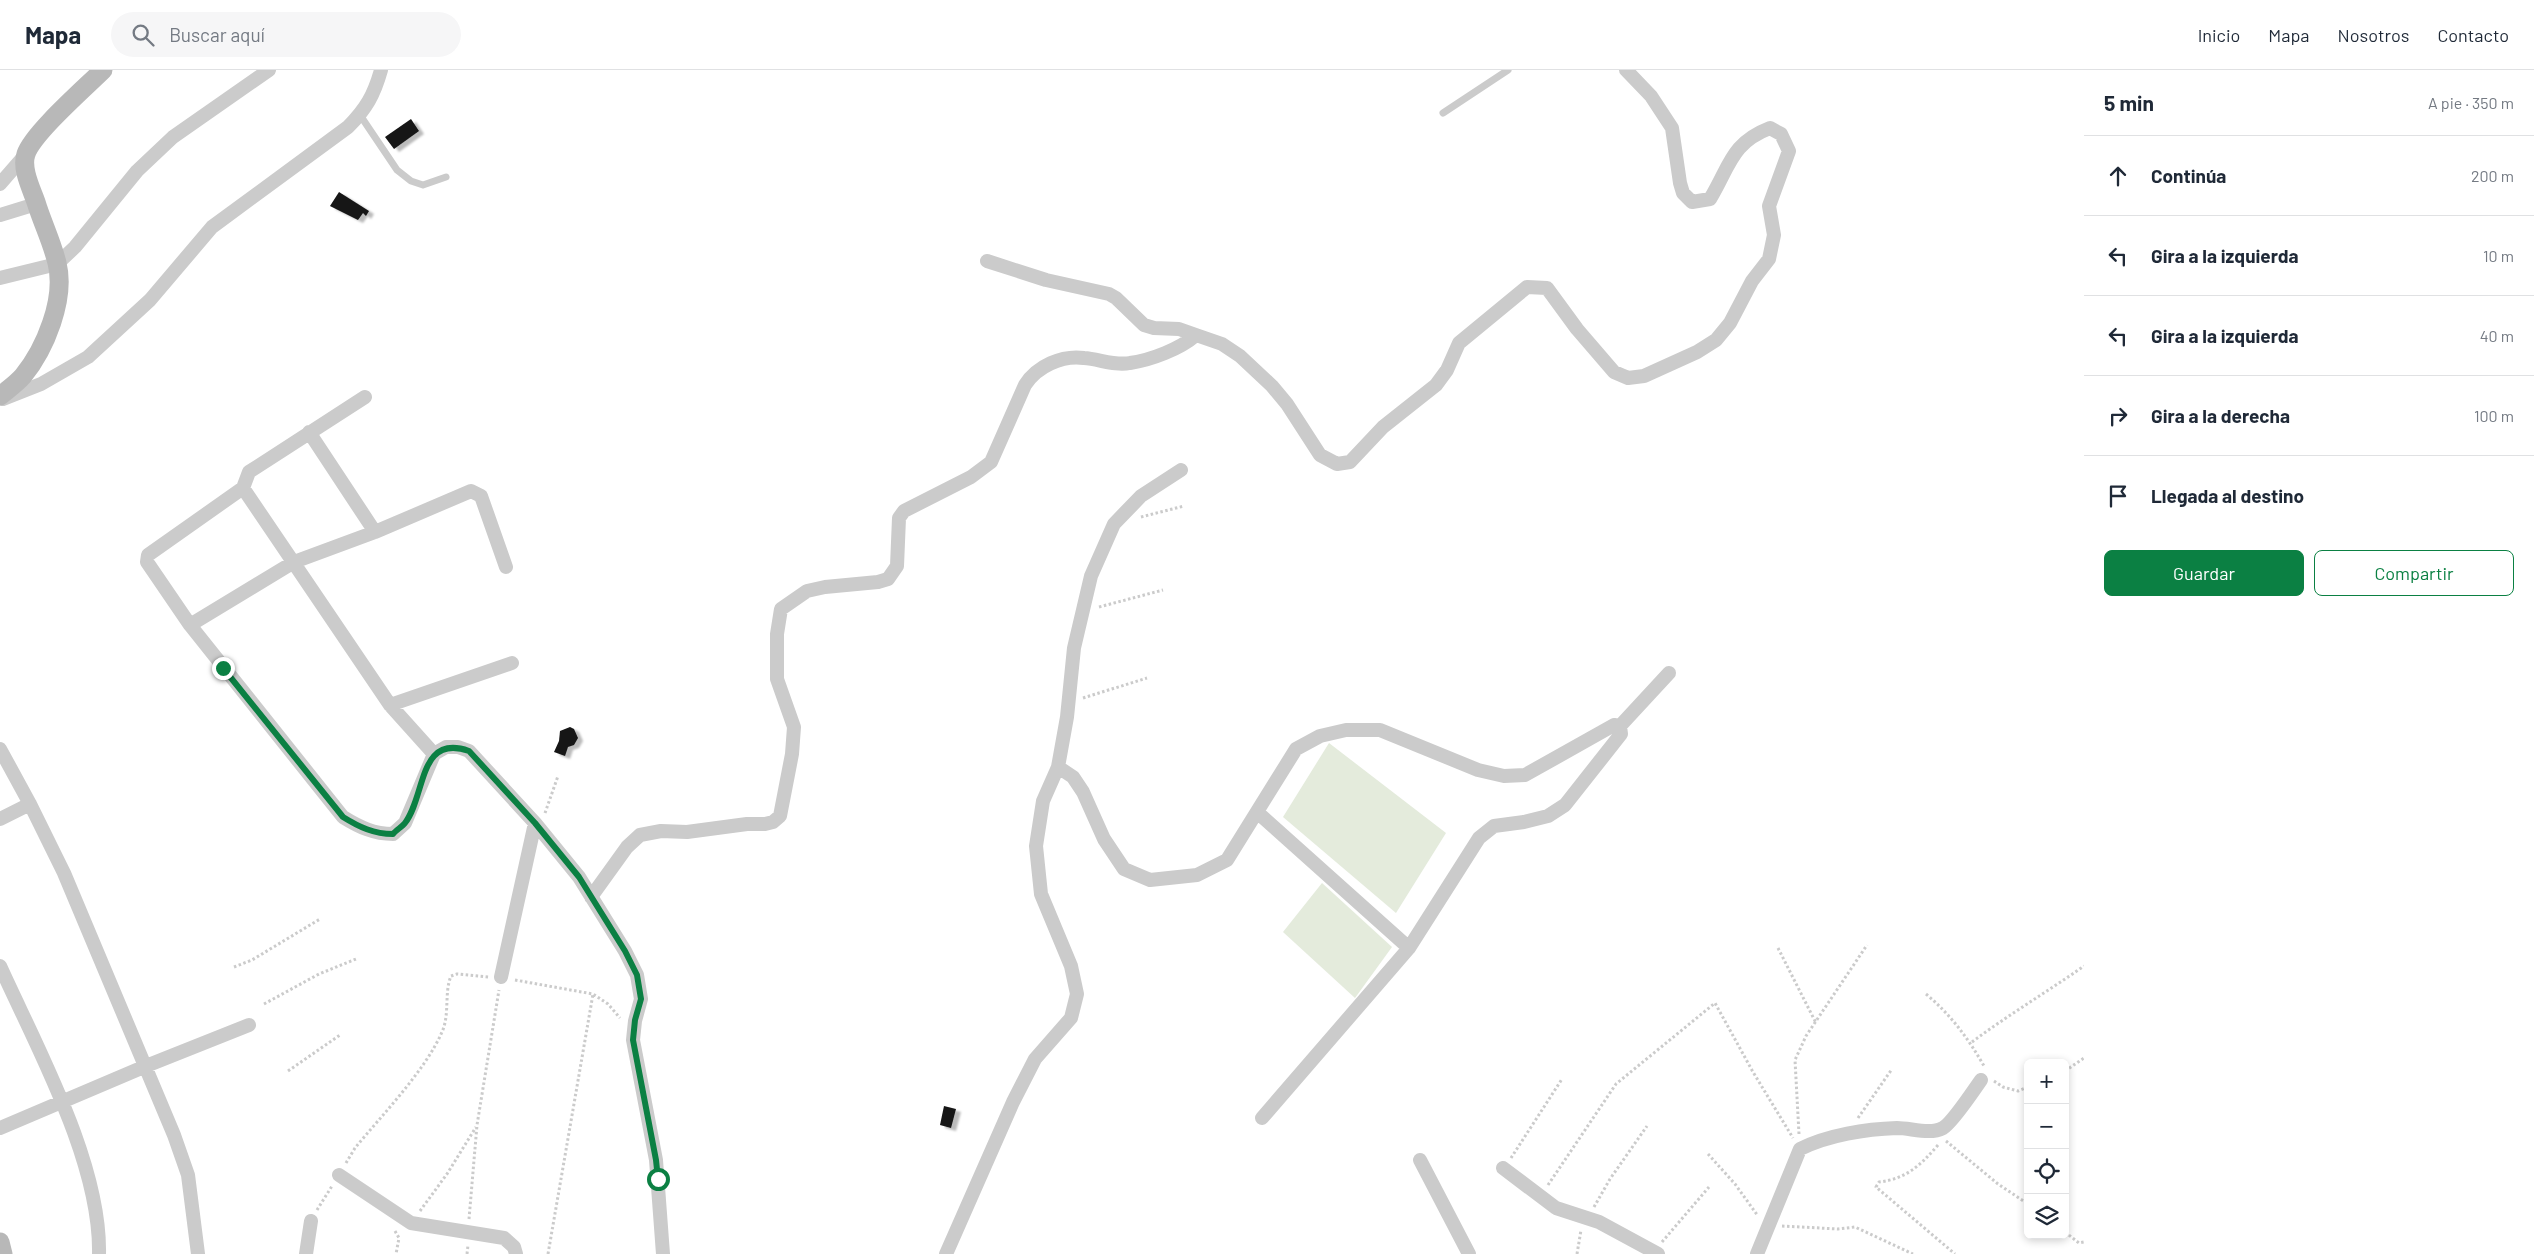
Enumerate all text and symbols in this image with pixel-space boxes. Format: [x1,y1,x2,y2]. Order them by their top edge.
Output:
search box [111,12,461,57]
text: Mapa [25,20,81,49]
icon: search [129,21,157,49]
text: Buscar aquí [169,23,265,46]
text: Inicio [2198,24,2240,46]
text: Mapa [2268,24,2310,46]
text: Nosotros [2338,24,2409,46]
text: Contacto [2437,24,2509,46]
text: 5 min [2104,90,2154,115]
text: A pie · 350 m [2428,93,2514,112]
icon: ahead [2104,162,2132,190]
text: Continúa [2151,164,2226,187]
text: 200 m [2471,166,2514,185]
icon: left [2104,242,2132,270]
text: Gira a la izquierda [2151,244,2299,267]
text: 10 m [2483,246,2514,265]
icon: left [2104,322,2132,350]
text: Gira a la izquierda [2151,324,2299,347]
text: 40 m [2480,326,2514,345]
icon: right [2104,402,2132,430]
text: Gira a la derecha [2151,404,2290,427]
text: 100 m [2474,406,2514,425]
icon: arrive [2104,482,2132,510]
text: Llegada al destino [2151,484,2304,507]
button: Guardar [2104,550,2304,596]
button: Compartir [2314,550,2514,596]
route end [212,657,235,680]
map controls [2024,1059,2069,1239]
button: + [2024,1059,2069,1104]
button: − [2024,1104,2069,1149]
button: locate [2024,1149,2069,1194]
route start [647,1168,670,1191]
button: layers [2024,1194,2069,1239]

